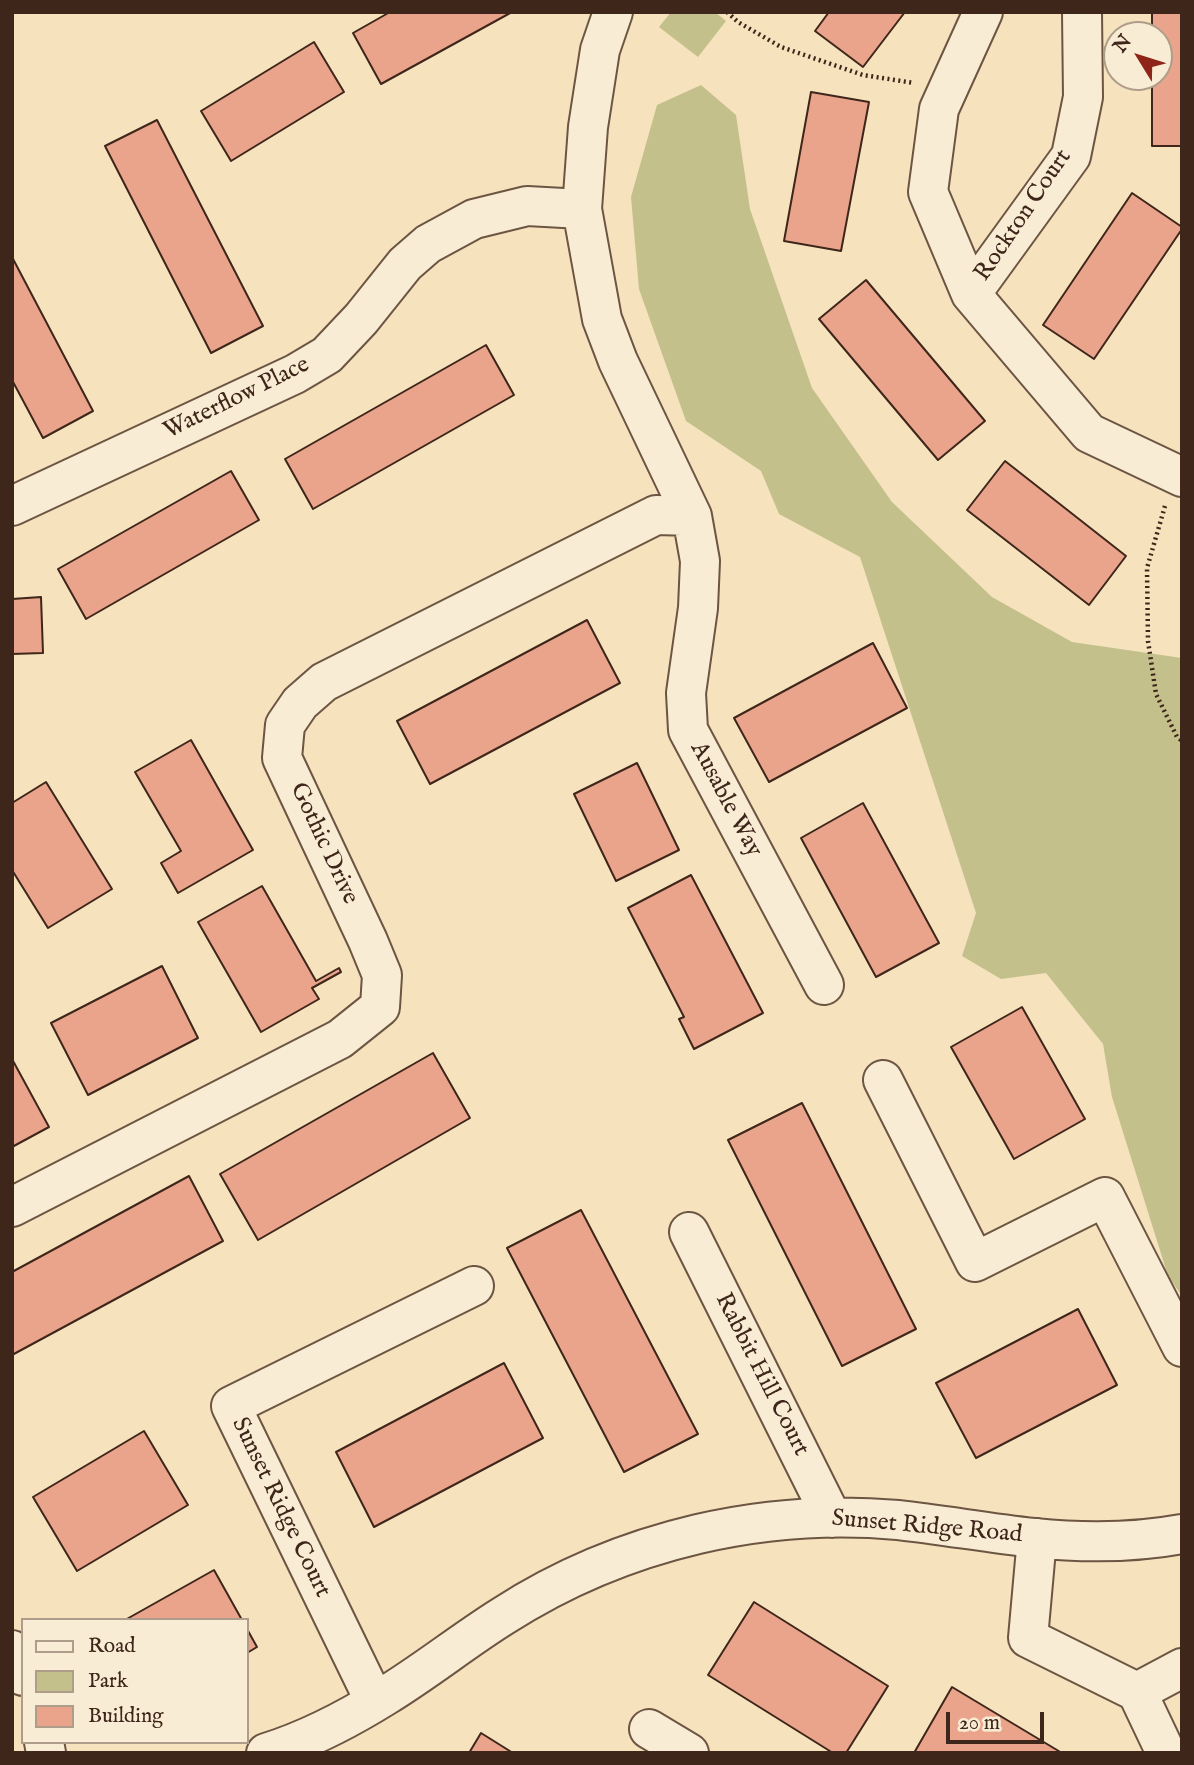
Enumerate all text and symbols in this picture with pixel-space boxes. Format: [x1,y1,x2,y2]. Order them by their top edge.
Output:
north arrow [1103,21,1173,91]
text: N [1109,30,1138,58]
street label: Rockton Court [969,145,1079,287]
street label: Waterflow Place [159,351,315,447]
street label: Ausable Way [683,738,767,862]
street label: Gothic Drive [282,779,364,909]
street label: Rabbit Hill Court [708,1289,814,1461]
street label: Sunset Ridge Court [224,1413,336,1603]
street label: Sunset Ridge Road [830,1505,1024,1551]
legend [21,1618,248,1744]
text: Road [88,1633,135,1660]
text: Park [88,1668,128,1695]
scale bar [949,1698,1047,1742]
text: Building [88,1703,163,1730]
text: 20 m [959,1710,1000,1737]

